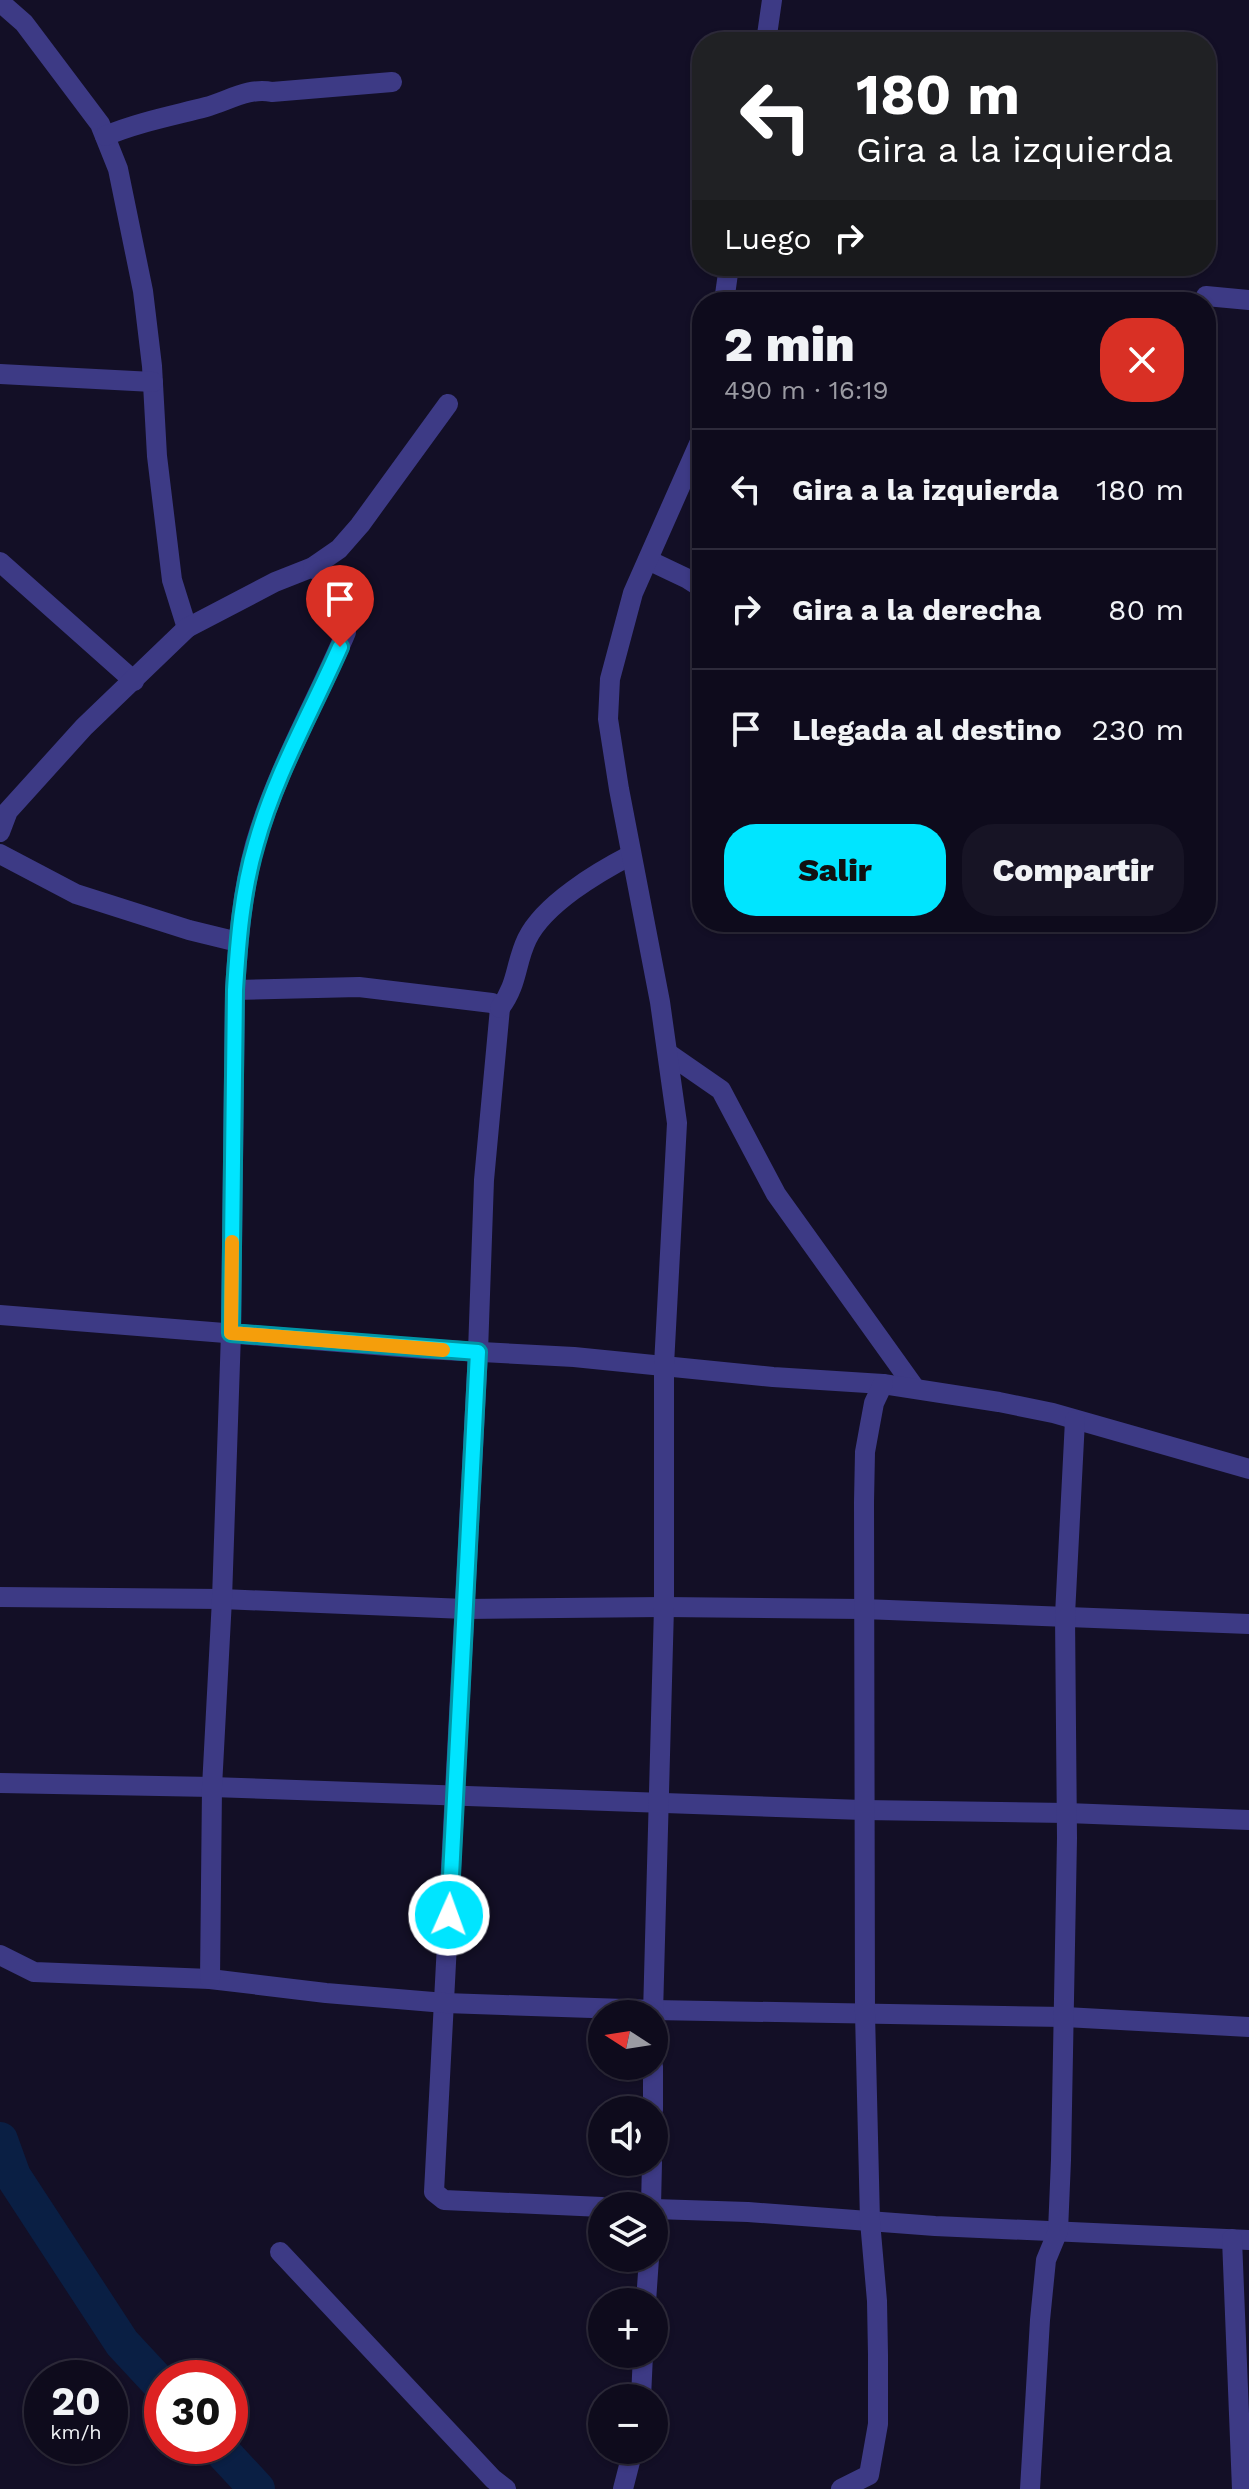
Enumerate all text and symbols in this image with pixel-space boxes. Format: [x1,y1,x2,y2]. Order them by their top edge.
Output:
text: 180 m [856,62,1020,128]
icon: left [724,64,828,168]
text: Gira a la izquierda [856,129,1173,171]
icon: right [827,216,871,260]
text: Luego [724,221,811,256]
text: 2 min [724,316,855,373]
button: close [1100,318,1184,402]
text: 490 m · 16:19 [724,375,889,405]
icon: left [724,467,768,511]
text: Gira a la izquierda [792,472,1059,507]
text: 180 m [1096,472,1184,507]
pin [306,565,374,647]
icon: arrive [318,577,362,621]
icon: right [724,587,768,631]
text: Gira a la derecha [792,592,1041,627]
text: 80 m [1108,592,1184,627]
icon: arrive [724,707,768,751]
text: Llegada al destino [792,712,1062,747]
text: 230 m [1092,712,1184,747]
button: Salir [724,824,946,916]
button: Compartir [962,824,1184,916]
position arrow [407,1873,491,1957]
north arrow [588,2000,668,2080]
map controls [588,2000,668,2464]
button: sound [588,2096,668,2176]
button: layers [588,2192,668,2272]
button: + [588,2288,668,2368]
speed limit sign: 30 [144,2360,248,2464]
text: 20 [51,2378,101,2425]
button: − [588,2384,668,2464]
text: km/h [50,2420,102,2444]

